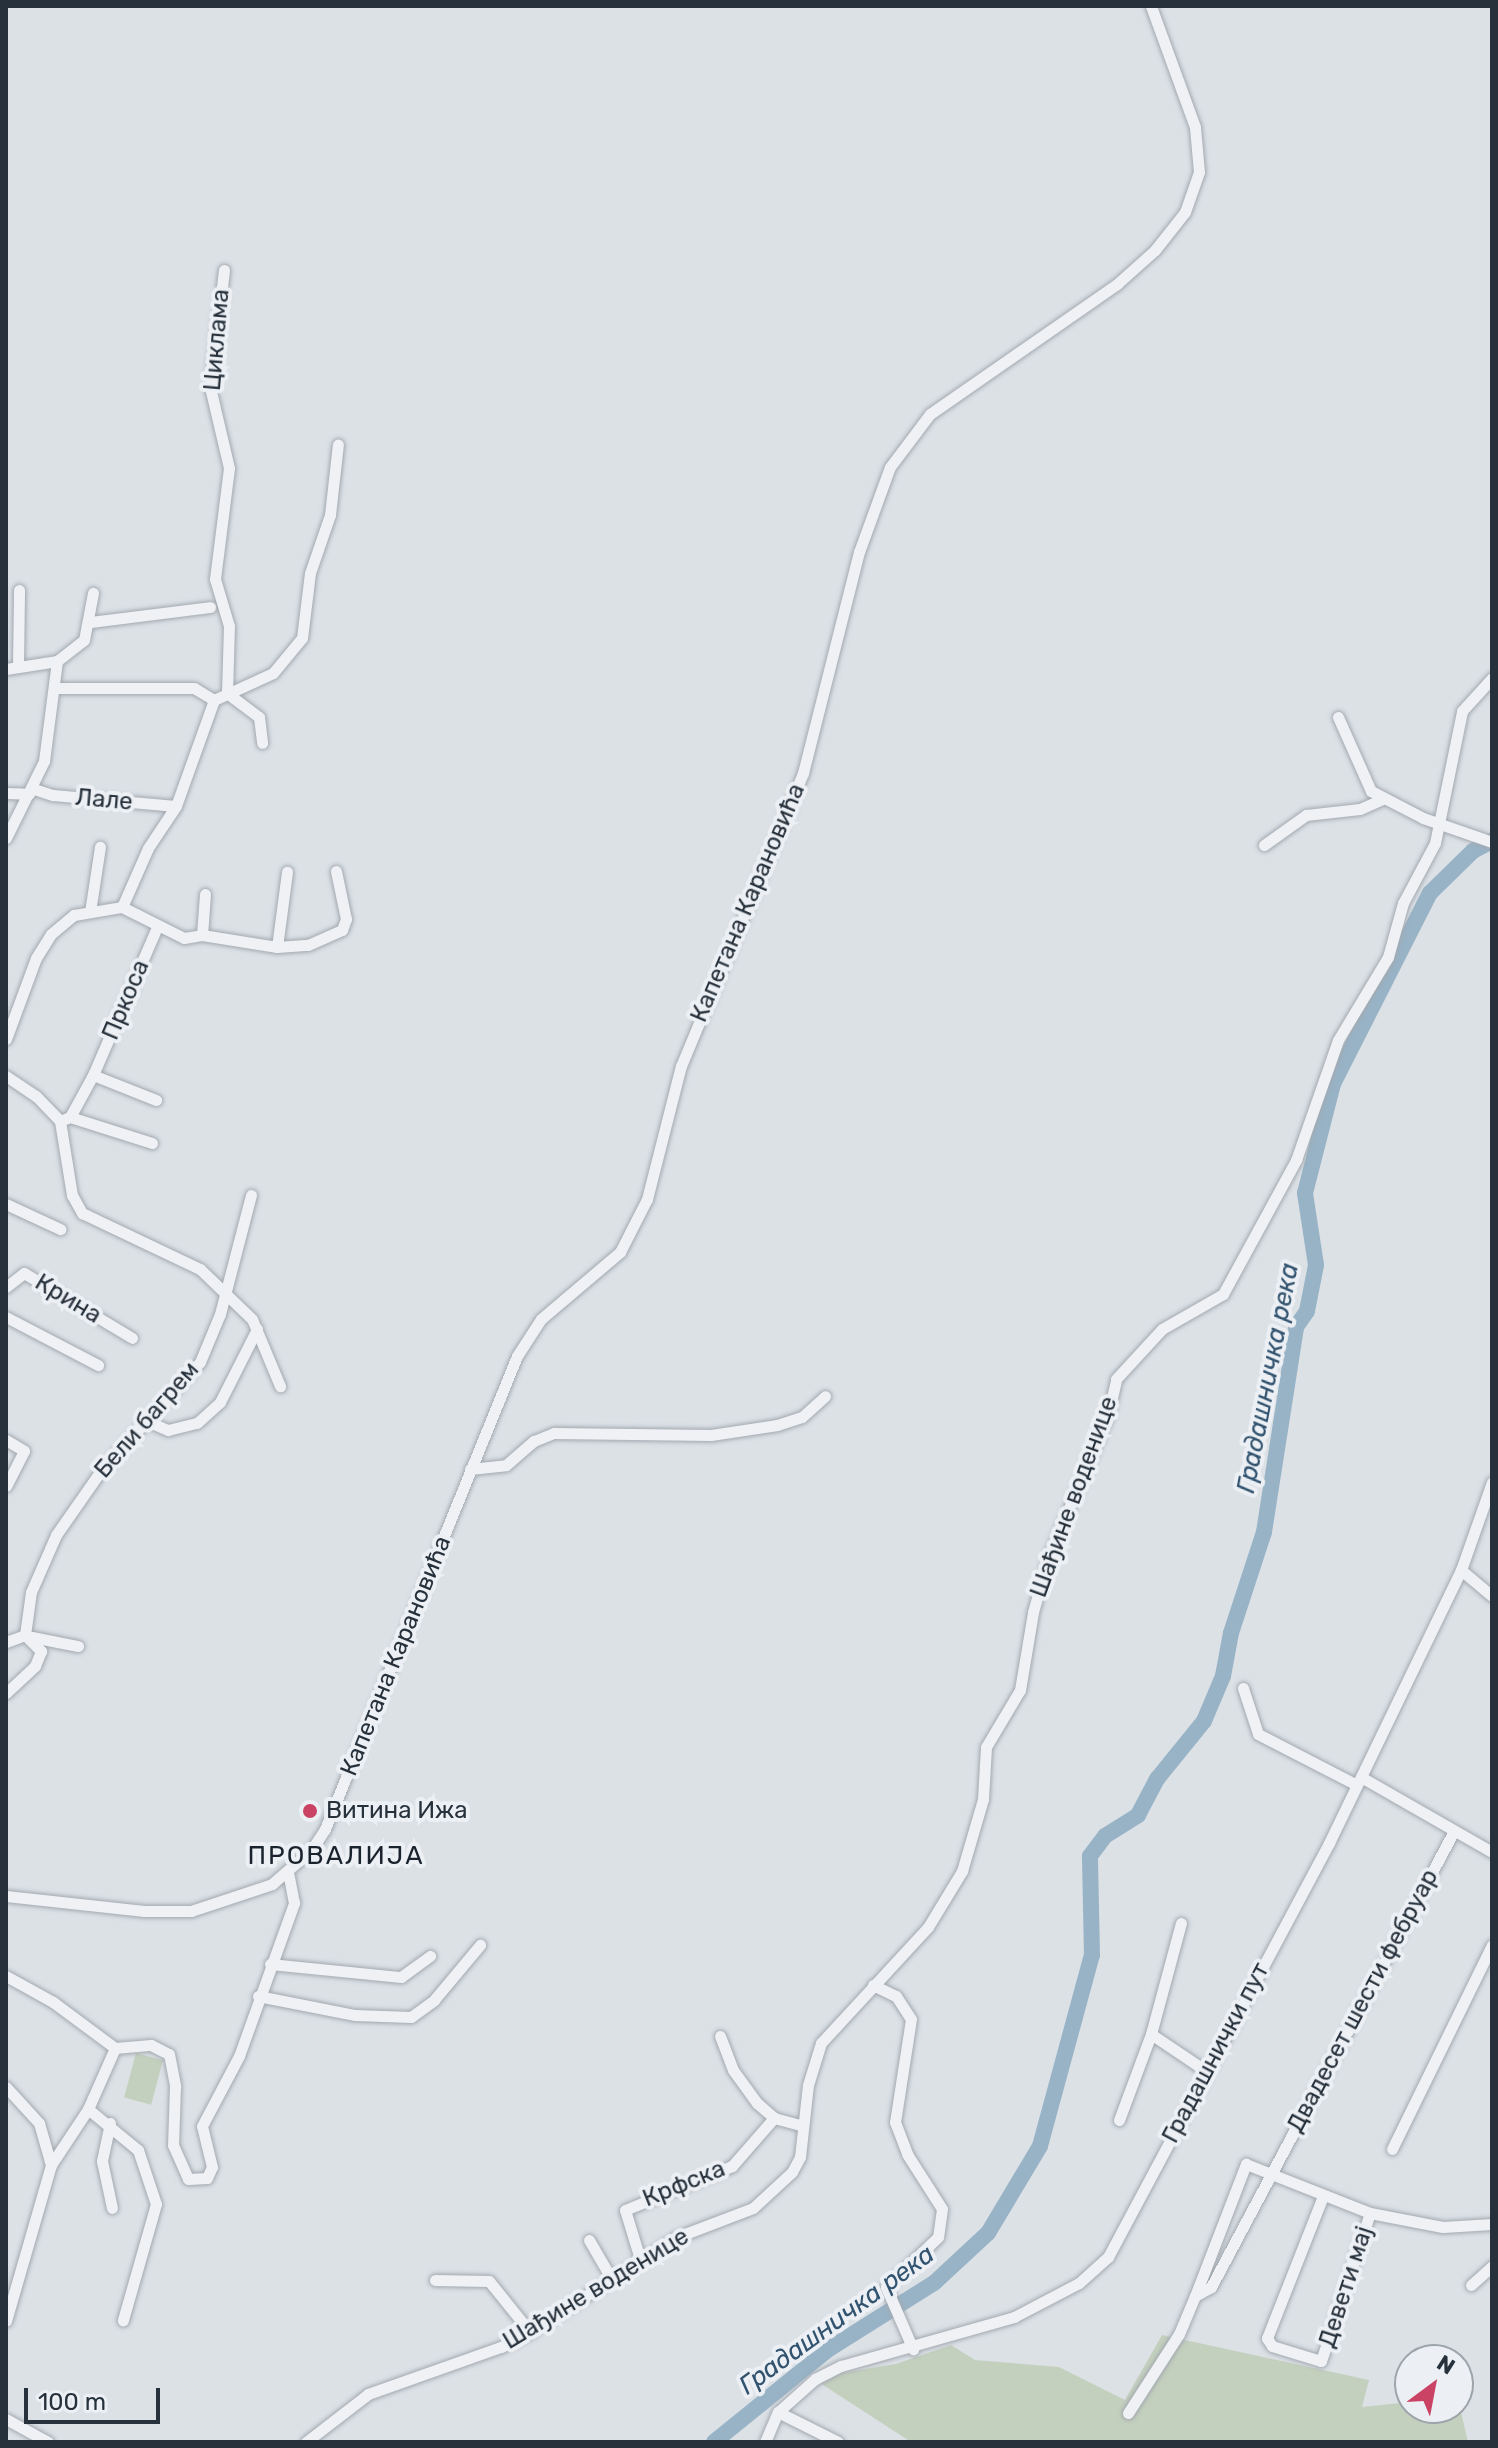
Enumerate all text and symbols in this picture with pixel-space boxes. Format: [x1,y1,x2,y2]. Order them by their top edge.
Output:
street label: Циклама [198,288,236,392]
street label: Капетана Карановића [685,779,811,1027]
street label: Лале [74,783,134,817]
street label: Пркоса [96,956,156,1044]
water label: Градашничка река [1230,1260,1306,1496]
street label: Крина [30,1268,106,1330]
street label: Бели багрем [89,1356,205,1484]
street label: Шађине воденице [1024,1393,1124,1601]
street label: Капетана Карановића [335,1532,457,1780]
place label: Витина Ижа [326,1797,468,1825]
marker: Витина Ижа [301,1802,319,1820]
district label: ПРОВАЛИЈА [247,1840,425,1872]
street label: Двадесет шести фебруар [1281,1864,1445,2138]
street label: Градашнички пут [1156,1958,1276,2148]
street label: Крфска [639,2154,729,2214]
street label: Шађине воденице [498,2222,694,2356]
street label: Девети мај [1313,2223,1379,2351]
water label: Градашничка река [733,2239,941,2401]
north arrow [1394,2344,1474,2424]
text: N [1432,2349,1460,2381]
scale bar [28,2372,164,2422]
text: 100 m [38,2388,106,2416]

